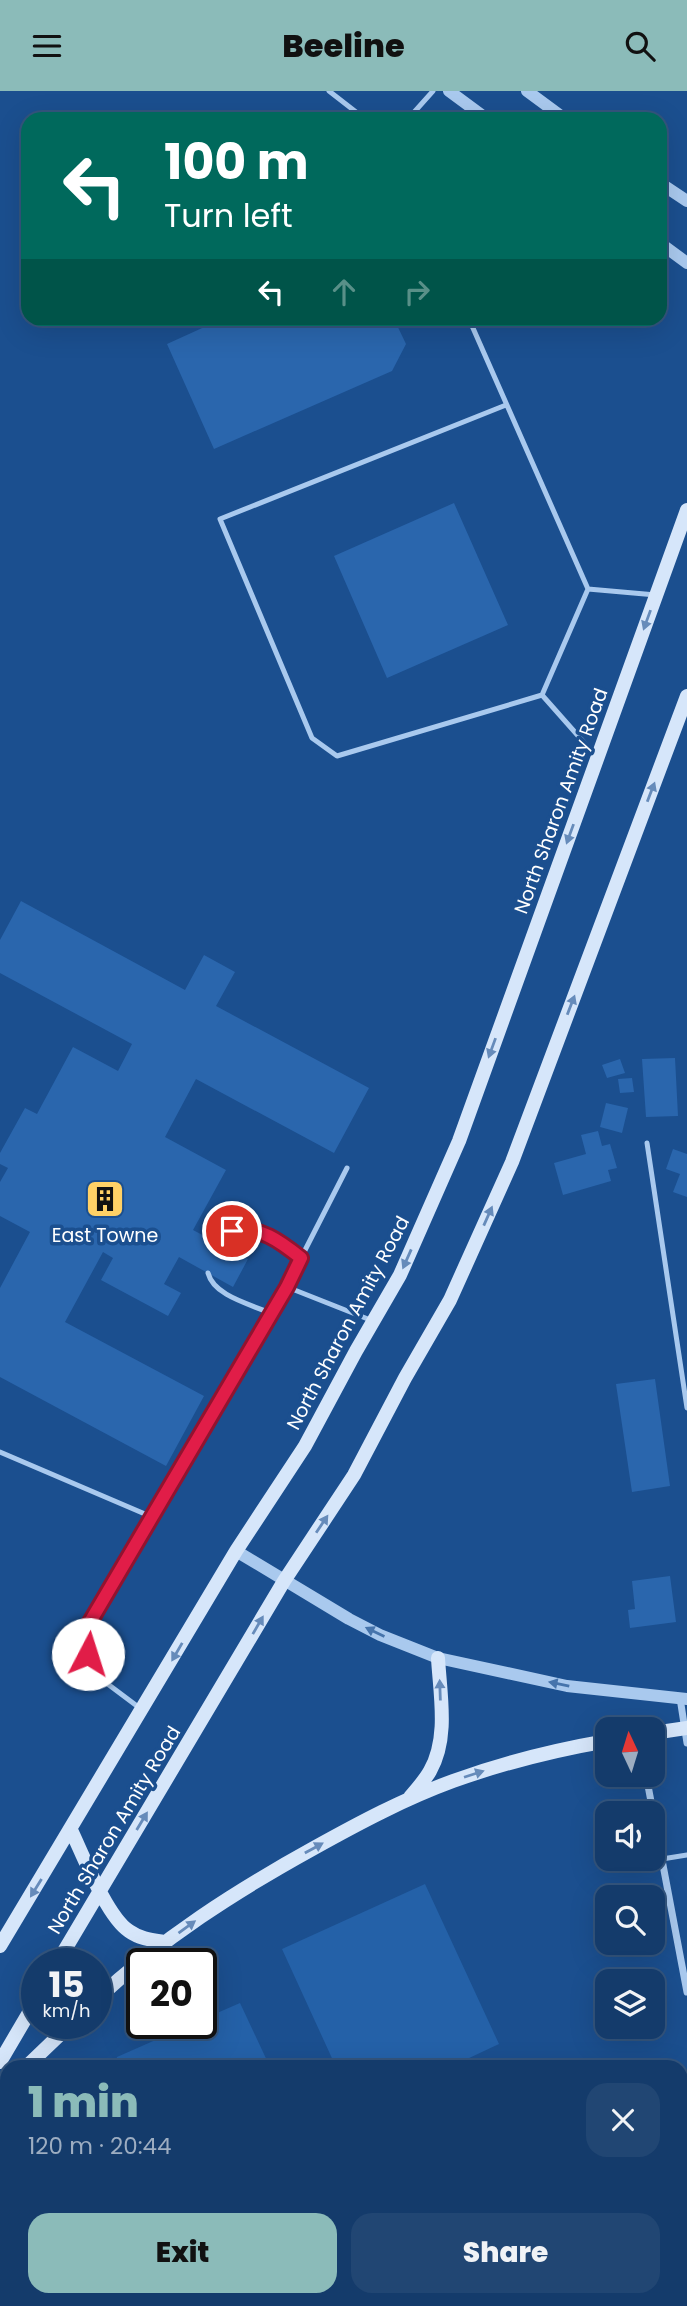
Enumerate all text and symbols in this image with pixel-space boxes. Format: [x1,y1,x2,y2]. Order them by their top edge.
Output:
text: Beeline [282,23,405,68]
icon: menu [28,27,66,65]
icon: search [621,27,659,65]
text: 100 m [164,128,309,196]
icon: left [49,140,140,231]
text: Turn left [164,193,293,238]
icon: left [252,273,290,311]
icon: ahead [325,273,363,311]
icon: right [398,273,436,311]
one-way arrow [641,610,652,631]
street label: North Sharon Amity Road [508,684,614,918]
one-way arrow [646,781,657,802]
one-way arrow [564,824,575,845]
one-way arrow [566,994,577,1015]
one-way arrow [487,1038,498,1059]
building icon: East Towne [84,1178,126,1220]
pin [202,1201,262,1261]
one-way arrow [482,1206,494,1226]
street label: North Sharon Amity Road [280,1211,416,1435]
icon: arrive [213,1212,251,1250]
place label: East Towne [52,1222,158,1249]
one-way arrow [401,1248,412,1269]
one-way arrow [315,1515,329,1533]
one-way arrow [252,1615,264,1634]
position arrow [51,1617,125,1691]
one-way arrow [365,1627,385,1638]
one-way arrow [170,1643,183,1662]
one-way arrow [434,1678,445,1700]
one-way arrow [548,1678,570,1689]
north arrow [595,1717,665,1787]
map controls [595,1717,665,2039]
street label: North Sharon Amity Road [41,1721,187,1939]
one-way arrow [463,1768,484,1779]
button: sound [595,1801,665,1871]
one-way arrow [136,1811,148,1830]
one-way arrow [305,1842,324,1854]
one-way arrow [29,1879,42,1898]
button: search [595,1885,665,1955]
one-way arrow [178,1919,196,1934]
speed limit sign: 20 [126,1948,217,2039]
text: 15 [49,1960,84,2009]
button: layers [595,1969,665,2039]
text: km/h [43,1998,90,2023]
text: 1 min [28,2073,139,2132]
button: close [586,2083,660,2157]
text: 120 m · 20:44 [28,2130,172,2162]
button: Exit [28,2213,337,2293]
button: Share [351,2213,660,2293]

